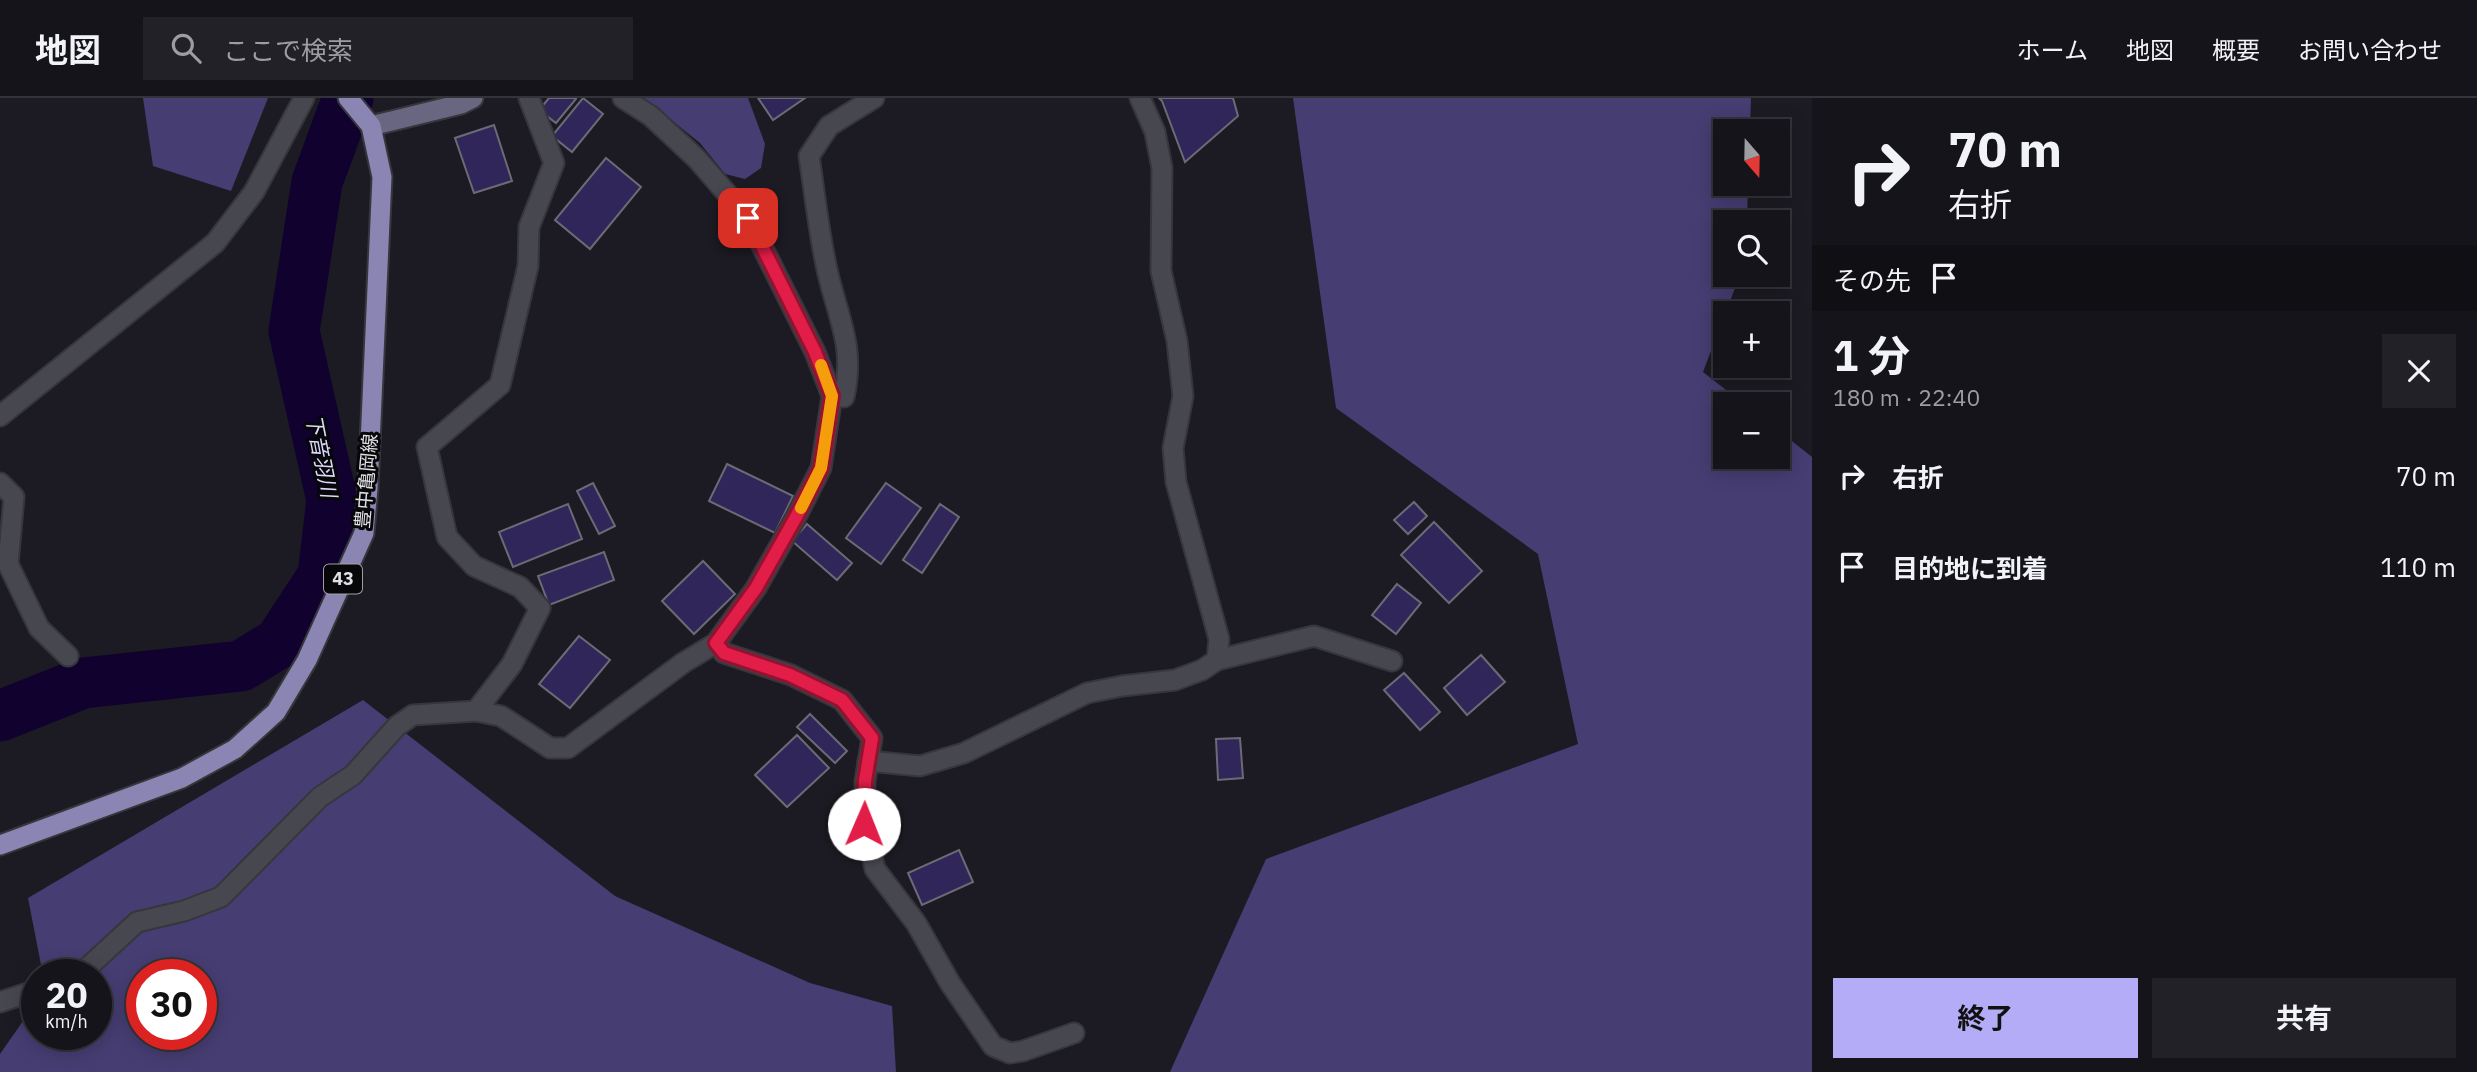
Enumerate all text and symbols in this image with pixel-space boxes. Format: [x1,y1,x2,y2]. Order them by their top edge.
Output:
search box [143,17,633,80]
text: 地図 [35,28,101,71]
icon: search [167,29,205,67]
text: ここで検索 [223,33,353,67]
text: ホーム [2017,34,2088,66]
text: 地図 [2126,34,2174,66]
text: 概要 [2212,34,2260,66]
text: お問い合わせ [2298,34,2442,66]
text: 70 m [1948,117,2062,180]
north arrow [1713,119,1790,196]
map controls [1713,119,1790,469]
icon: right [1833,126,1924,217]
text: 右折 [1948,183,2012,225]
pin [718,188,778,248]
icon: arrive [729,199,767,237]
button: search [1713,210,1790,287]
icon: arrive [1925,259,1963,297]
text: その先 [1833,263,1911,297]
button: + [1713,301,1790,378]
text: 1 分 [1833,328,1910,383]
button: close [2382,334,2456,408]
text: 180 m · 22:40 [1833,382,1980,412]
button: − [1713,392,1790,469]
water label: 下音羽川 [300,412,344,502]
street label: 豊中亀岡線 [350,433,382,529]
icon: right [1833,457,1871,495]
text: 70 m [2396,459,2456,493]
text: 右折 [1892,460,1944,494]
icon: arrive [1833,548,1871,586]
text: 110 m [2380,550,2456,584]
text: 目的地に到着 [1892,551,2048,585]
road number: 43 [324,564,362,593]
position arrow [827,787,901,861]
speed limit sign: 30 [126,959,217,1050]
text: 20 [45,972,88,1018]
button: 終了 [1833,978,2138,1058]
button: 共有 [2152,978,2456,1058]
text: km/h [45,1010,88,1033]

